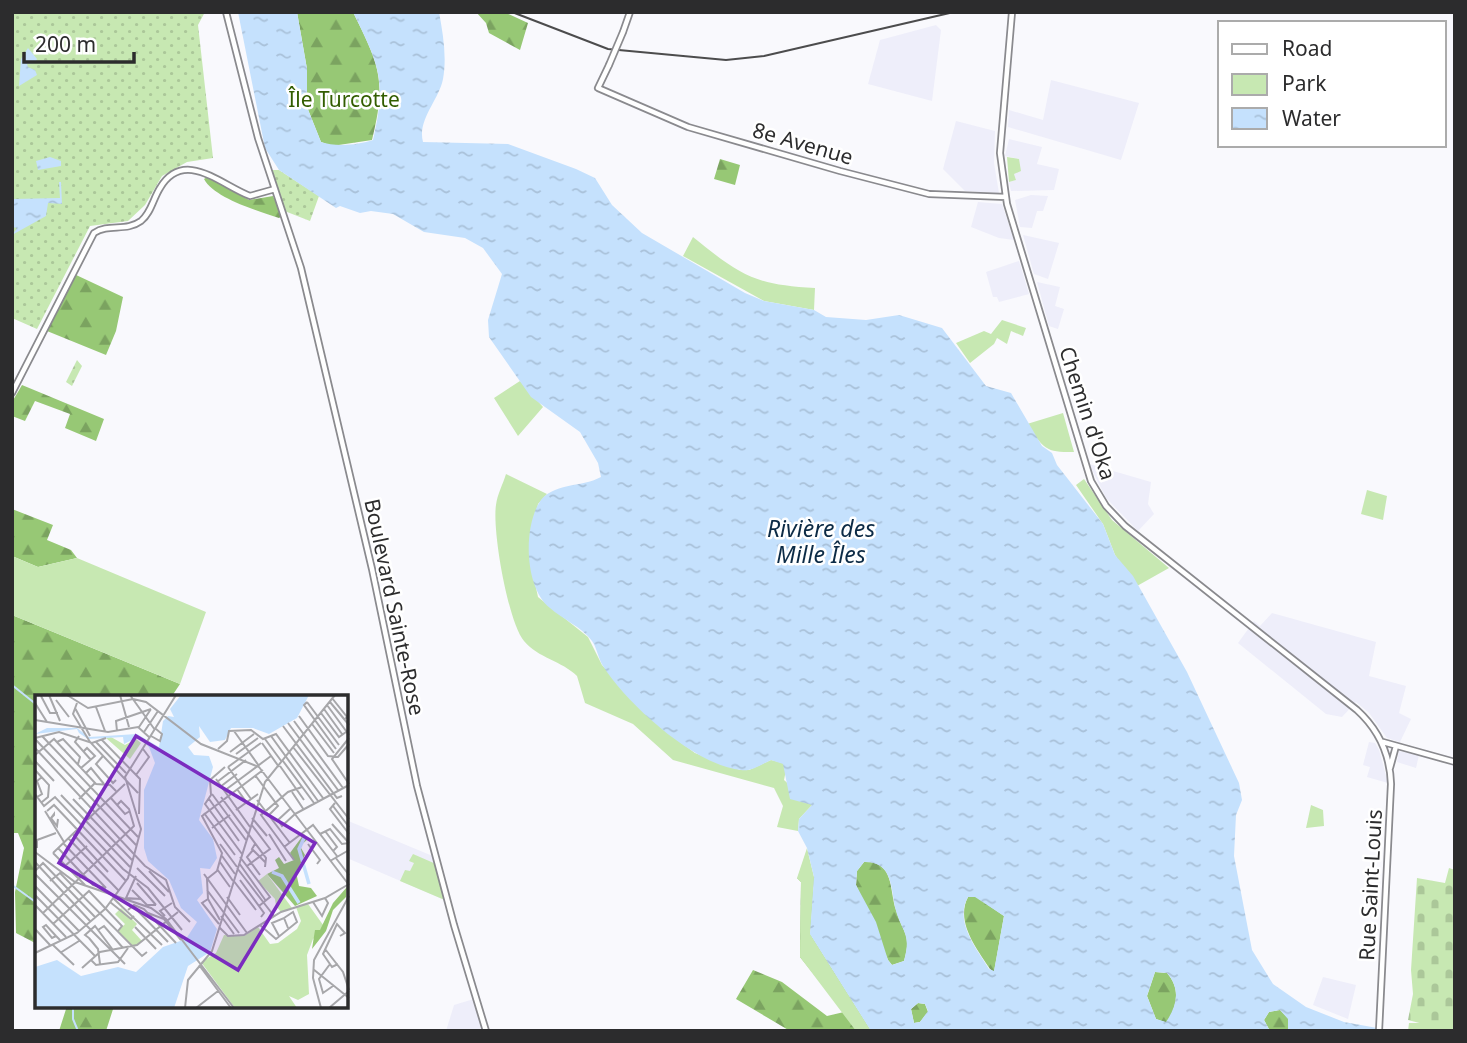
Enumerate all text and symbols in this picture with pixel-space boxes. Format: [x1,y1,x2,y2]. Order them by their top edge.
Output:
scale bar [24,21,135,65]
legend [1218,21,1446,147]
text: 200 m [35,30,96,58]
text: Road [1282,34,1332,62]
text: Park [1282,69,1327,97]
park label: Île Turcotte [288,85,400,113]
text: Water [1282,104,1341,132]
street label: 8e Avenue [750,115,856,171]
street label: Chemin d'Oka [1053,343,1123,483]
street label: Boulevard Sainte-Rose [358,496,432,718]
water label: Rivière des Mille Îles [767,512,875,570]
inset map [35,695,348,1008]
street label: Rue Saint-Louis [1352,809,1388,961]

